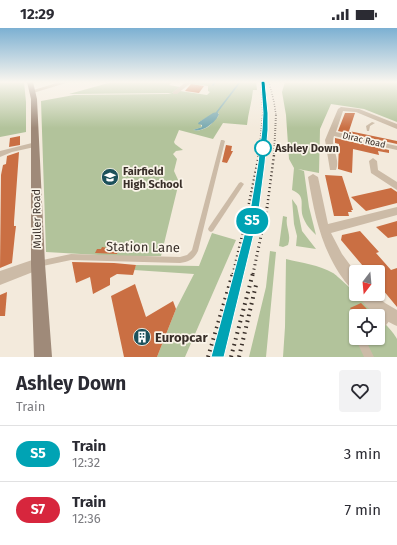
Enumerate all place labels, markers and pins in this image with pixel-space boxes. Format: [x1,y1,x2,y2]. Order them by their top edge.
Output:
marker: Ashley Down [254,139,272,157]
place label: Ashley Down [274,142,339,155]
place label: Fairfield High School [123,165,183,191]
school or university icon: Fairfield High School [100,167,120,187]
building icon: Europcar [132,327,152,347]
place label: Europcar [155,330,208,345]

